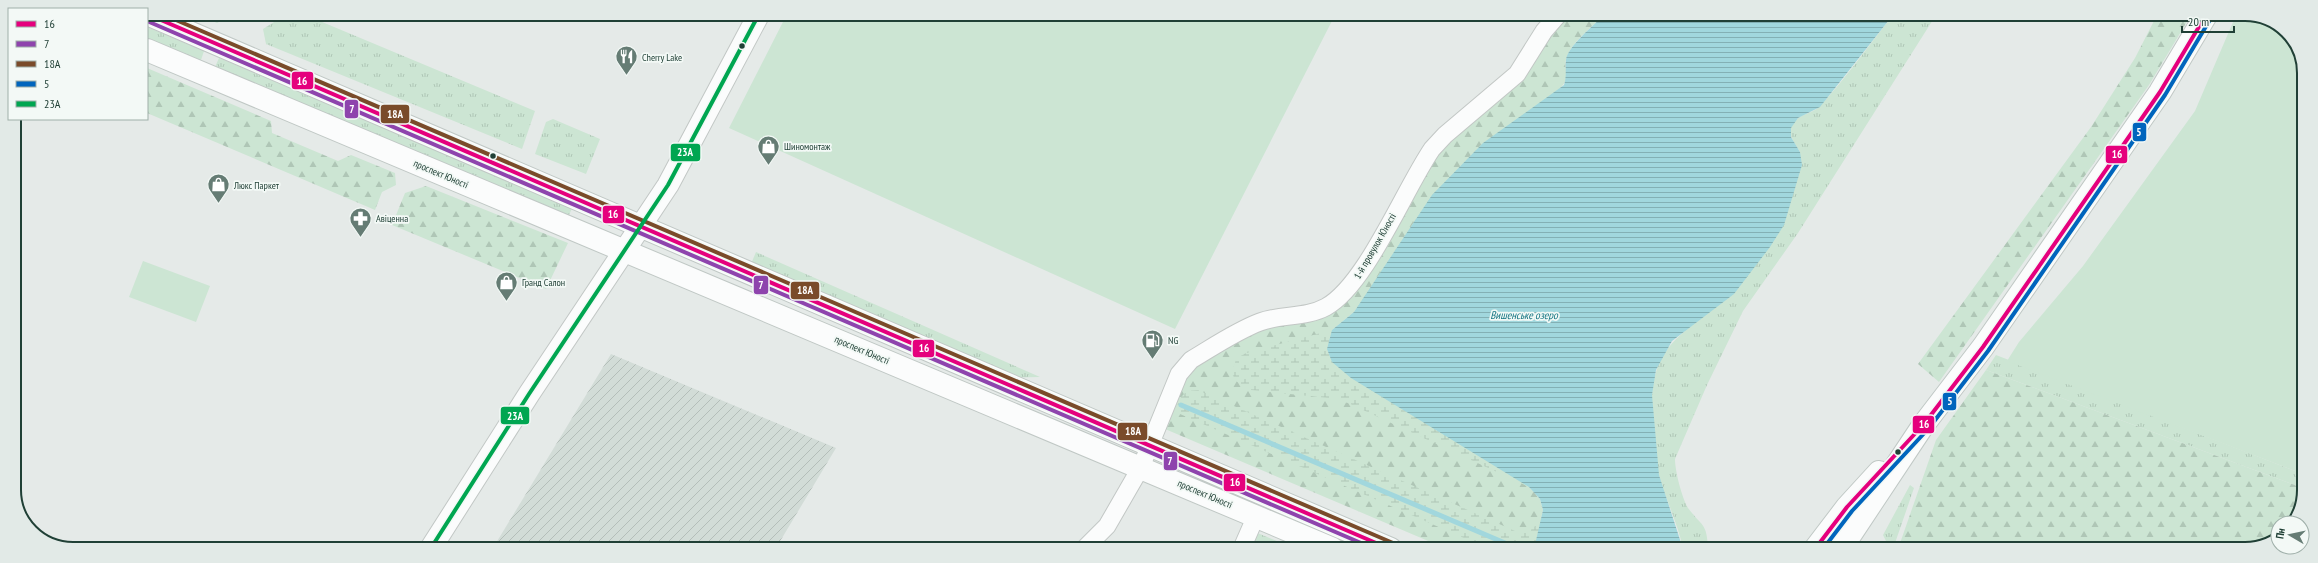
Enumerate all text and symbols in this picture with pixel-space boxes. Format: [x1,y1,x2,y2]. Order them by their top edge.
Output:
legend [8,8,148,120]
scale bar [2182,8,2234,34]
text: 20 m [2188,14,2209,29]
text: 16 [44,16,55,31]
text: 7 [44,36,49,51]
unlabelled marker [737,41,747,51]
restaurant icon: Cherry Lake [613,44,639,77]
place label: Cherry Lake [642,51,682,64]
text: 18А [44,56,61,71]
line badge: 16 [291,71,314,90]
text: 16 [297,74,307,88]
text: 5 [44,76,49,91]
text: 23А [44,96,61,111]
line badge: 7 [344,99,359,119]
text: 7 [349,102,355,116]
line badge: 18А [380,104,410,124]
text: 18А [387,107,404,121]
line badge: 5 [2132,122,2147,142]
text: 5 [2136,125,2142,139]
shop icon: Шиномонтаж [755,133,781,166]
place label: Шиномонтаж [784,140,831,153]
line badge: 23А [670,143,701,162]
text: 23А [677,145,694,159]
line badge: 16 [2105,145,2128,164]
text: 16 [2112,147,2122,161]
unlabelled marker [488,151,498,161]
street label: проспект Юності [411,157,471,191]
shop icon: Люкс Паркет [206,172,232,205]
place label: Люкс Паркет [233,179,280,192]
pharmacy icon: Авіценна [348,205,374,238]
line badge: 16 [602,205,625,224]
text: 16 [608,207,618,221]
street label: 1-й провулок Юності [1351,211,1399,281]
place label: Авіценна [376,212,408,225]
shop icon: Гранд Салон [494,269,520,302]
line badge: 7 [753,275,769,295]
place label: Гранд Салон [522,276,565,289]
text: 7 [758,278,764,292]
line badge: 18А [790,281,820,300]
text: 18А [797,283,814,297]
water label: Вишенське озеро [1490,308,1559,322]
fuel station icon: NG [1139,327,1165,360]
street label: проспект Юності [832,333,892,367]
place label: NG [1168,334,1178,347]
line badge: 16 [912,339,935,358]
text: 16 [919,341,929,355]
line badge: 5 [1942,392,1957,411]
text: 5 [1947,394,1953,408]
line badge: 23А [500,406,530,425]
text: 23А [507,409,524,423]
line badge: 16 [1912,415,1935,434]
text: 16 [1919,417,1929,431]
line badge: 18А [1117,422,1148,441]
text: 18А [1125,424,1142,438]
unlabelled marker [1893,447,1903,457]
line badge: 7 [1163,451,1178,471]
text: 7 [1167,454,1173,468]
line badge: 16 [1223,473,1246,492]
text: 16 [1230,475,1240,489]
street label: проспект Юності [1175,477,1235,511]
north arrow [2270,515,2310,555]
text: Пн [2272,527,2288,540]

